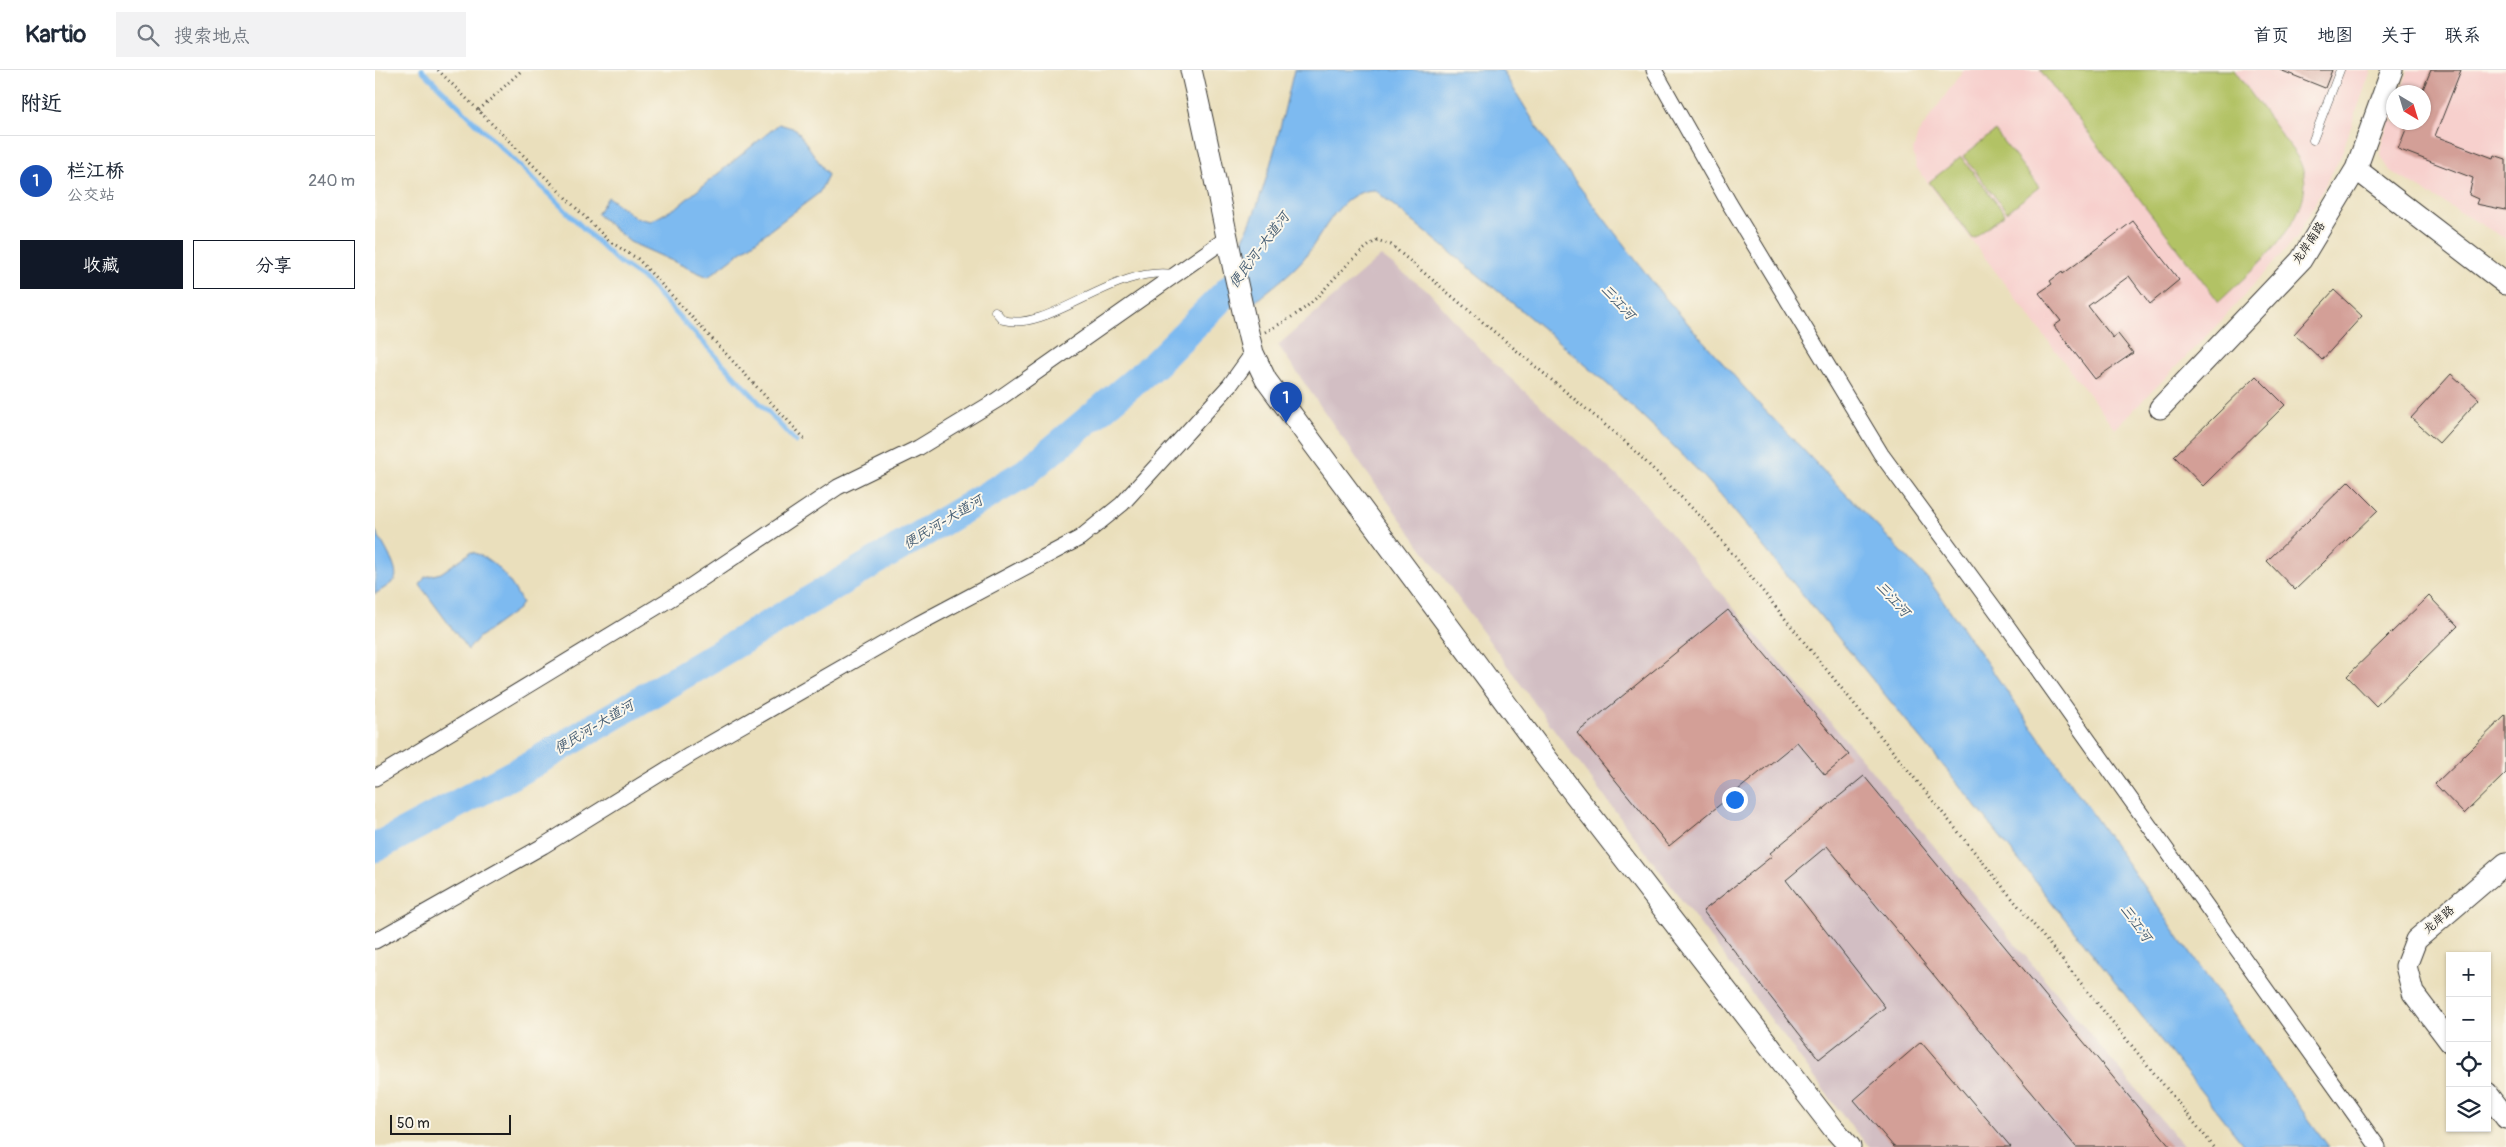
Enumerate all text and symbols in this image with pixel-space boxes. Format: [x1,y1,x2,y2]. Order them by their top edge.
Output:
search box [116,12,466,57]
text: Kartio [25,20,86,49]
icon: search [134,21,162,49]
text: 搜索地点 [174,24,250,48]
text: 首页 [2253,24,2289,47]
text: 地图 [2317,24,2353,47]
text: 关于 [2381,24,2417,47]
text: 联系 [2445,24,2481,47]
north arrow [2386,85,2431,130]
text: 附近 [20,90,62,117]
text: 栏江桥 [67,159,124,183]
text: 1 [33,171,39,191]
text: 240 m [308,171,355,191]
text: 公交站 [67,185,115,205]
water label: 便民河-大道河 [1225,207,1294,291]
street label: 龙岸南路 [2289,219,2329,267]
button: 收藏 [20,240,183,289]
button: 分享 [193,240,355,289]
water label: 三江河 [1597,281,1640,325]
pin: 1 [1270,382,1302,423]
water label: 便民河-大道河 [900,491,988,552]
water label: 三江河 [1872,578,1915,622]
water label: 便民河-大道河 [551,696,639,757]
your location [1722,787,1748,813]
water label: 三江河 [2117,901,2156,947]
street label: 龙岸路 [2420,903,2458,937]
map controls [2446,952,2491,1132]
button: + [2446,952,2491,997]
button: − [2446,997,2491,1042]
button: locate [2446,1042,2491,1087]
button: layers [2446,1087,2491,1132]
scale bar [390,1112,511,1135]
text: 50 m [397,1115,430,1132]

